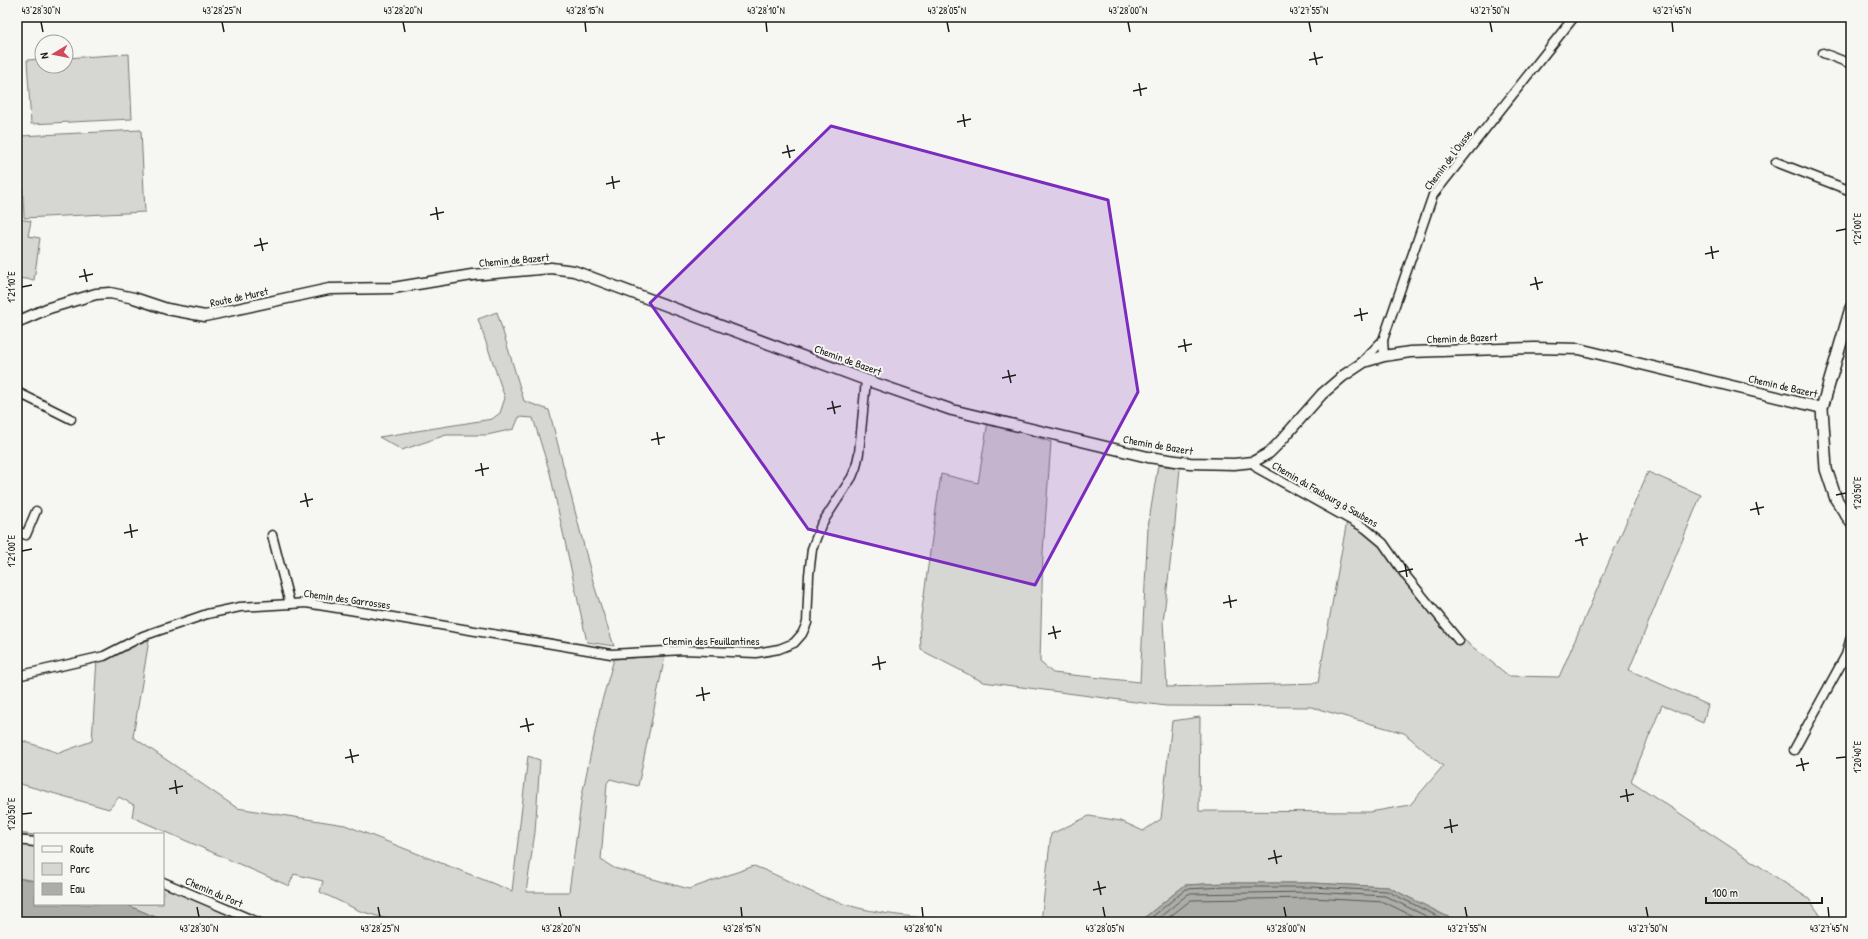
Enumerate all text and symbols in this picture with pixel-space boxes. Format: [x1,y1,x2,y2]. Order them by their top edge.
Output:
text: 43°28'30"N [22,4,60,17]
text: 43°28'25"N [203,4,241,17]
text: 43°28'20"N [384,4,422,17]
text: 43°28'15"N [566,4,604,17]
text: 43°28'10"N [747,4,785,17]
text: 43°28'05"N [928,4,966,17]
text: 43°28'00"N [1109,4,1147,17]
text: 43°27'55"N [1290,4,1328,17]
text: 43°27'50"N [1471,4,1509,17]
text: 43°27'45"N [1653,4,1691,17]
north arrow [34,34,74,74]
text: N [37,51,52,60]
street label: Chemin de l'Ousse [1421,127,1476,193]
text: 1°21'00"E [1851,212,1864,245]
street label: Chemin de Bazert [478,250,550,270]
text: 1°21'10"E [5,271,18,303]
street label: Route de Muret [209,284,270,310]
street label: Chemin de Bazert [1426,330,1498,346]
street label: Chemin de Bazert [812,341,884,379]
street label: Chemin de Bazert [1747,371,1819,401]
street label: Chemin de Bazert [1122,432,1194,458]
street label: Chemin du Faubourg à Saubens [1269,458,1381,530]
text: 1°20'50"E [1851,476,1864,509]
text: 1°21'00"E [5,534,18,567]
street label: Chemin des Garrosses [303,586,391,612]
street label: Chemin des Feuillantines [662,634,760,648]
text: 1°20'40"E [1851,740,1864,773]
text: 1°20'50"E [5,797,18,830]
legend [34,833,164,905]
text: Route [70,840,94,857]
text: Parc [70,860,90,877]
street label: Chemin du Port [183,874,245,911]
scale bar [1706,879,1822,905]
text: Eau [70,880,85,897]
text: 100 m [1712,884,1738,901]
text: 43°28'30"N [180,922,218,935]
text: 43°28'25"N [361,922,399,935]
text: 43°28'20"N [542,922,580,935]
text: 43°28'15"N [723,922,761,935]
text: 43°28'10"N [904,922,942,935]
text: 43°28'05"N [1086,922,1124,935]
text: 43°28'00"N [1267,922,1305,935]
text: 43°27'55"N [1448,922,1486,935]
text: 43°27'50"N [1629,922,1667,935]
text: 43°27'45"N [1810,922,1848,935]

